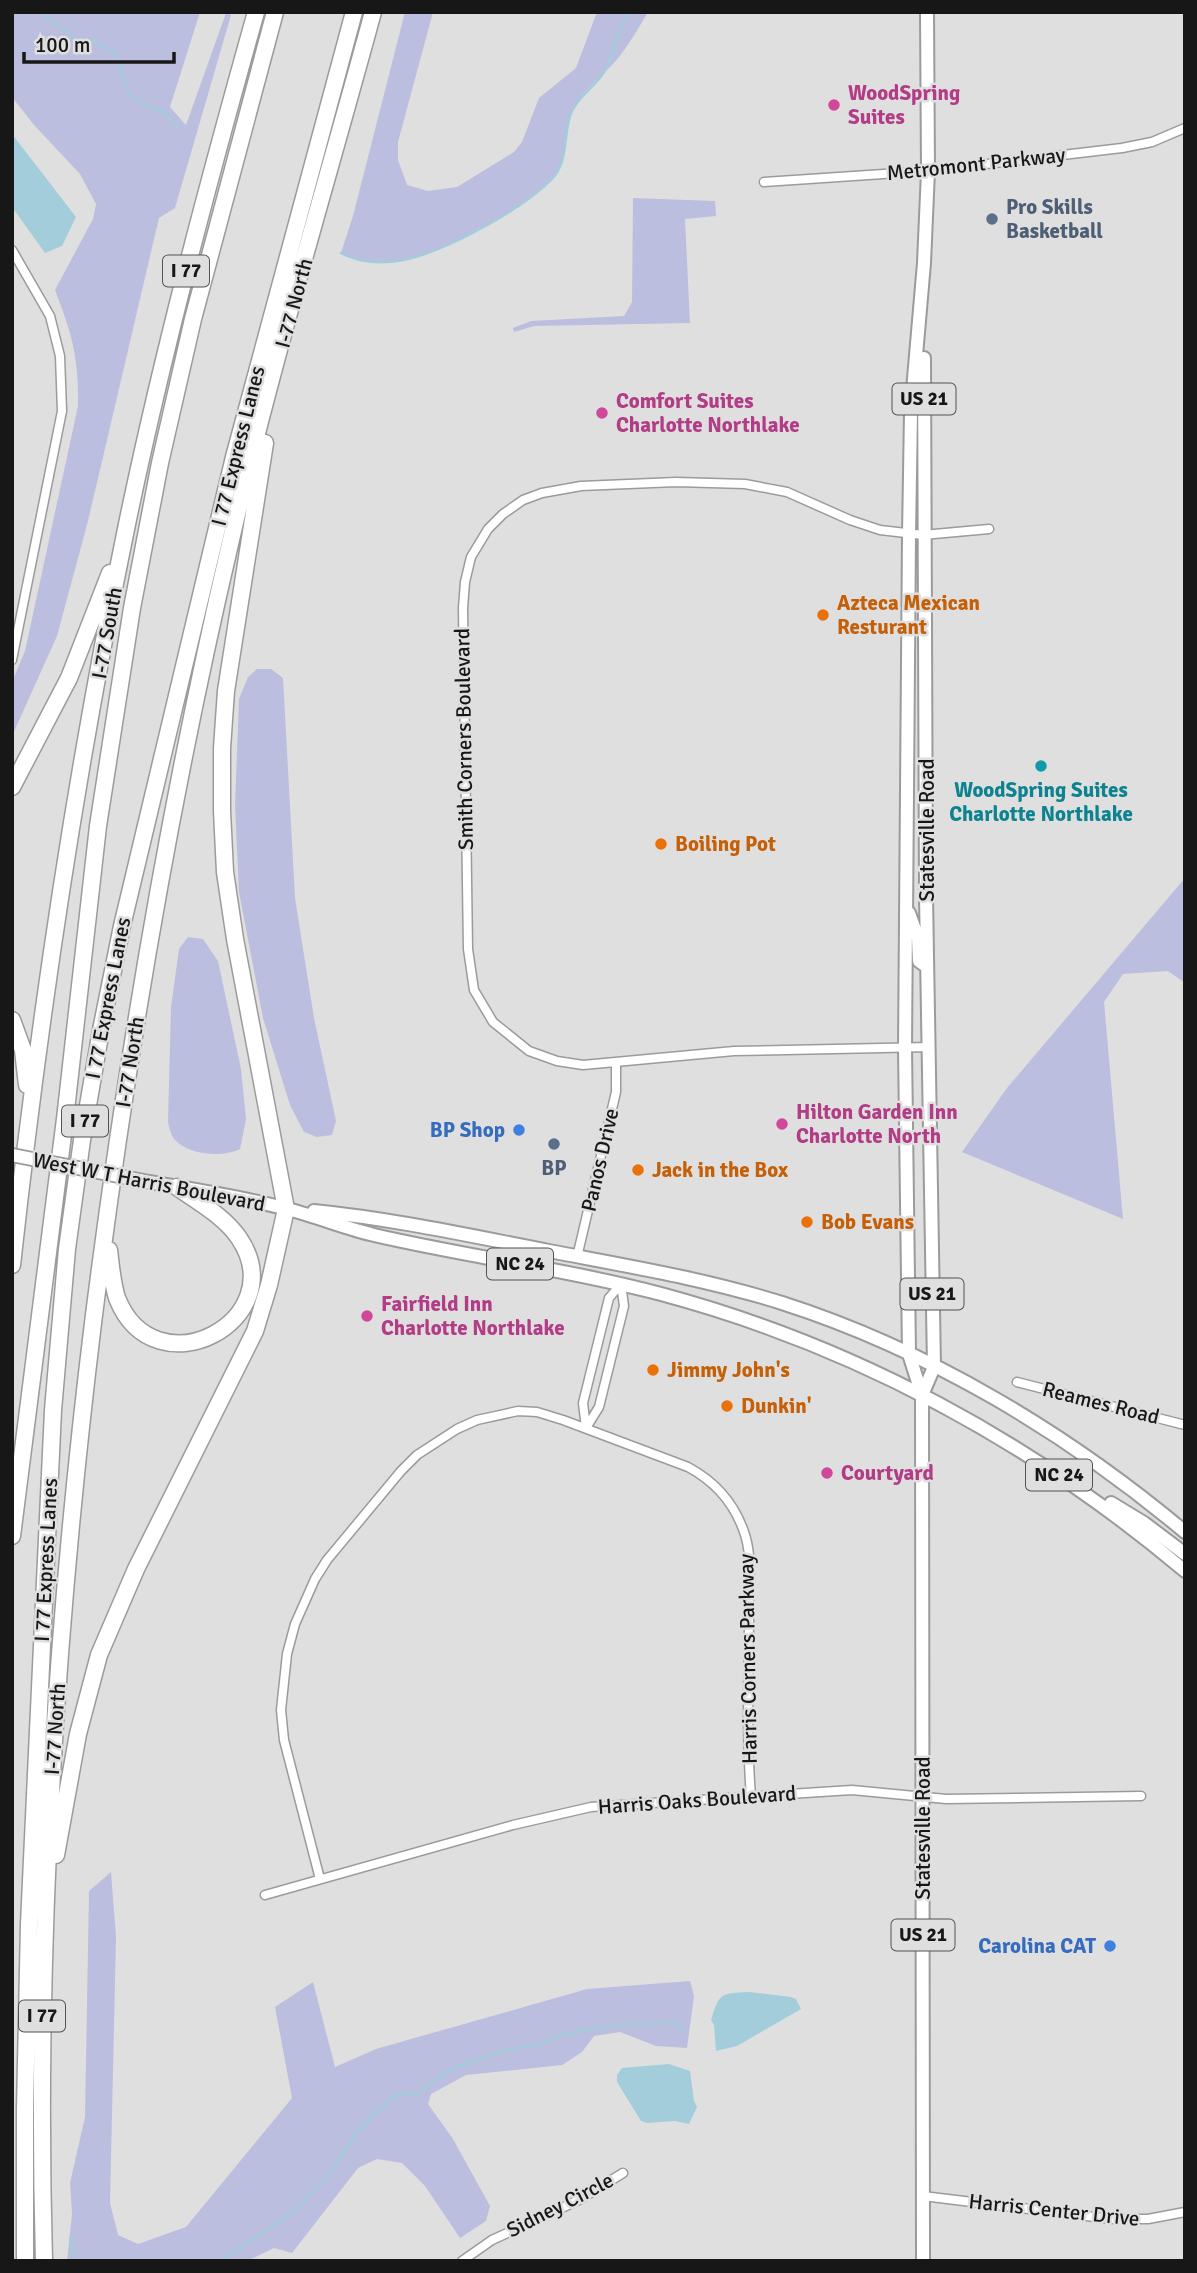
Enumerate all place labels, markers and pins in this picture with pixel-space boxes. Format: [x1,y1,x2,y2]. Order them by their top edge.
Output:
place label: WoodSpring Suites [848,80,960,130]
marker: WoodSpring Suites [826,97,842,113]
place label: Pro Skills Basketball [1006,194,1103,244]
marker: Pro Skills Basketball [984,211,1000,227]
place label: Comfort Suites Charlotte Northlake [616,388,800,438]
marker: Comfort Suites Charlotte Northlake [594,405,610,421]
place label: Azteca Mexican Resturant [837,590,980,640]
marker: Azteca Mexican Resturant [815,607,831,623]
marker: WoodSpring Suites Charlotte Northlake [1033,758,1049,774]
place label: WoodSpring Suites Charlotte Northlake [949,777,1133,827]
place label: Boiling Pot [675,831,776,857]
marker: Boiling Pot [653,836,669,852]
place label: Hilton Garden Inn Charlotte North [796,1099,958,1149]
marker: Hilton Garden Inn Charlotte North [774,1116,790,1132]
place label: BP Shop [430,1117,505,1143]
marker: BP Shop [511,1122,527,1138]
marker: BP [546,1136,562,1152]
place label: BP [541,1155,567,1181]
place label: Jack in the Box [652,1157,789,1183]
marker: Jack in the Box [630,1162,646,1178]
place label: Bob Evans [821,1209,914,1235]
marker: Bob Evans [799,1214,815,1230]
place label: Fairfield Inn Charlotte Northlake [381,1291,565,1341]
marker: Fairfield Inn Charlotte Northlake [359,1308,375,1324]
place label: Jimmy John's [667,1357,790,1383]
marker: Jimmy John's [645,1362,661,1378]
place label: Dunkin' [741,1393,812,1419]
marker: Dunkin' [719,1398,735,1414]
place label: Courtyard [841,1460,934,1486]
marker: Courtyard [819,1465,835,1481]
place label: Carolina CAT [978,1933,1096,1959]
marker: Carolina CAT [1102,1938,1118,1954]

